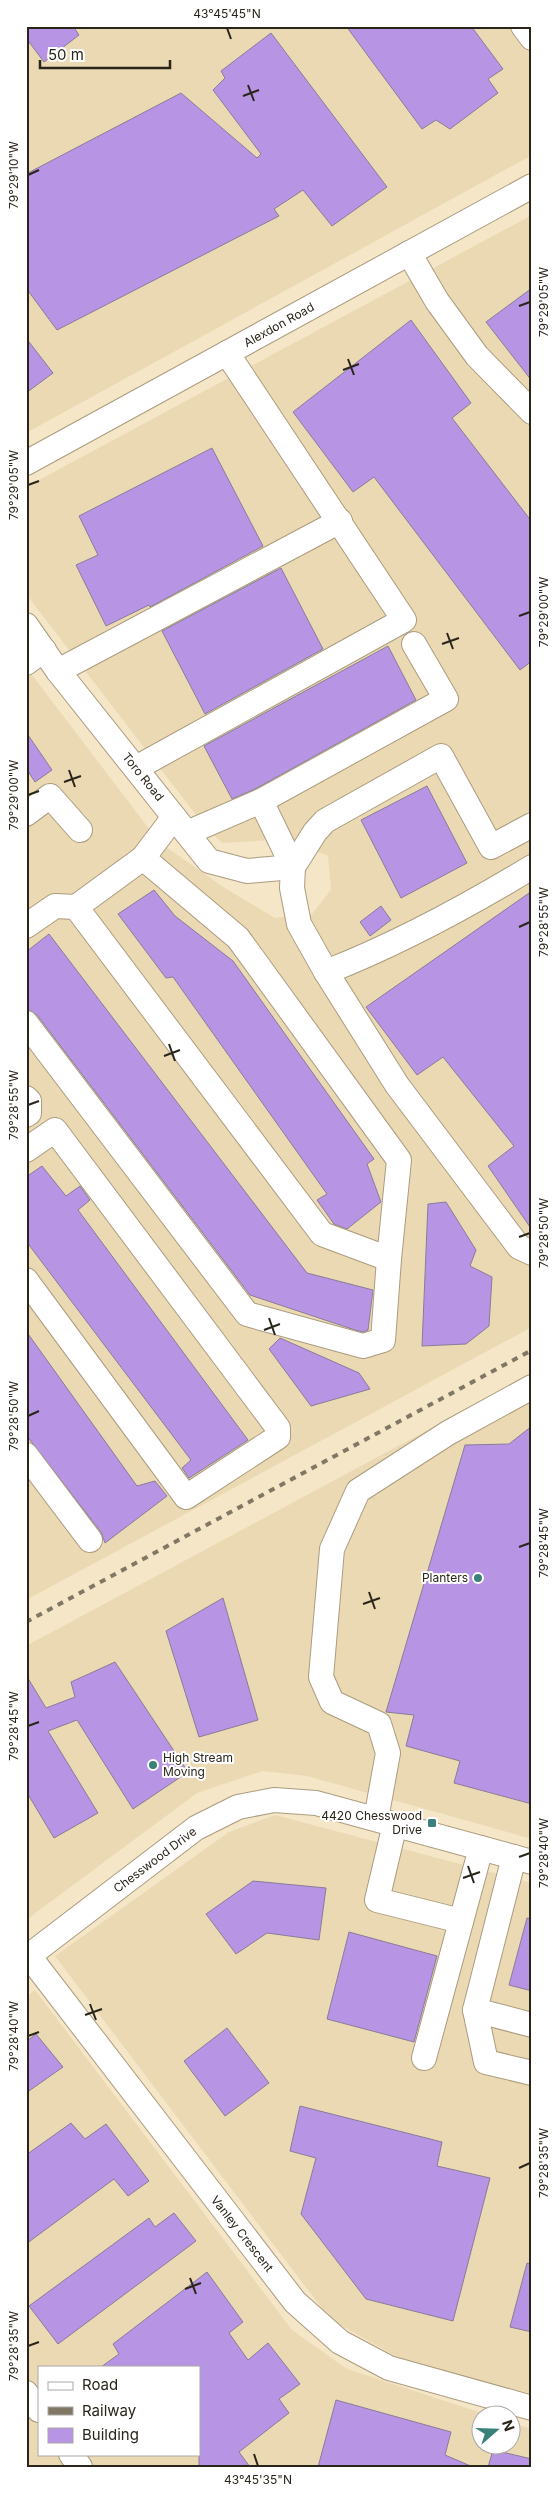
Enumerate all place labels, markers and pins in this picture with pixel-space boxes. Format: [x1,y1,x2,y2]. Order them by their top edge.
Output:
place label: Planters [422,1570,468,1585]
marker: Planters [472,1572,484,1584]
place label: High Stream Moving [163,1750,233,1779]
marker: High Stream Moving [147,1759,159,1771]
place label: 4420 Chesswood Drive [321,1808,422,1837]
marker: 4420 Chesswood Drive [426,1817,438,1829]

